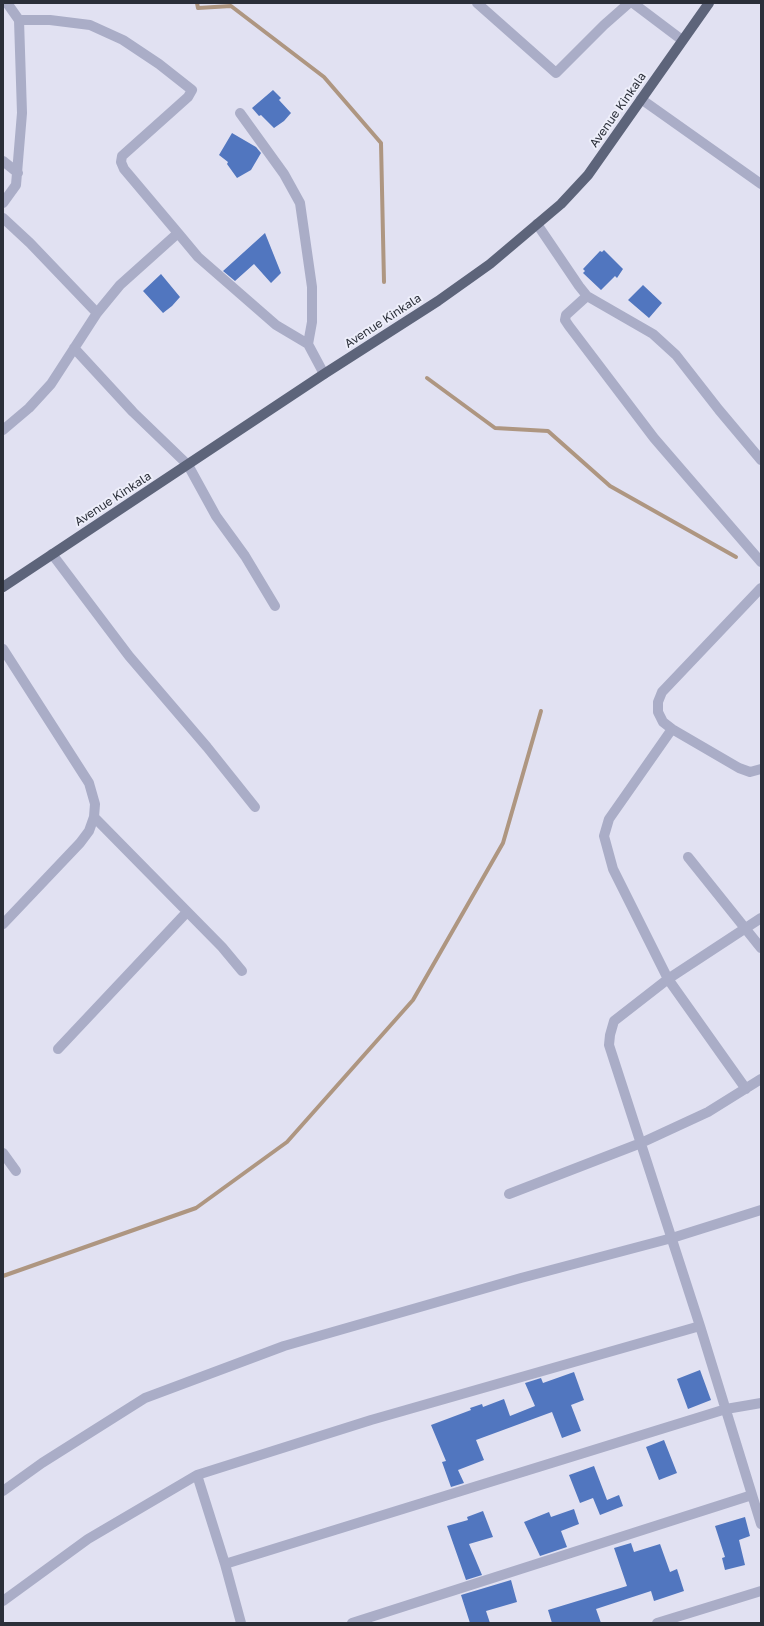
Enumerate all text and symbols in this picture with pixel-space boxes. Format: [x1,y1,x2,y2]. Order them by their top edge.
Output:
street label: Avenue Kinkala [587,70,649,150]
street label: Avenue Kinkala [342,291,424,351]
street label: Avenue Kinkala [72,469,154,529]

